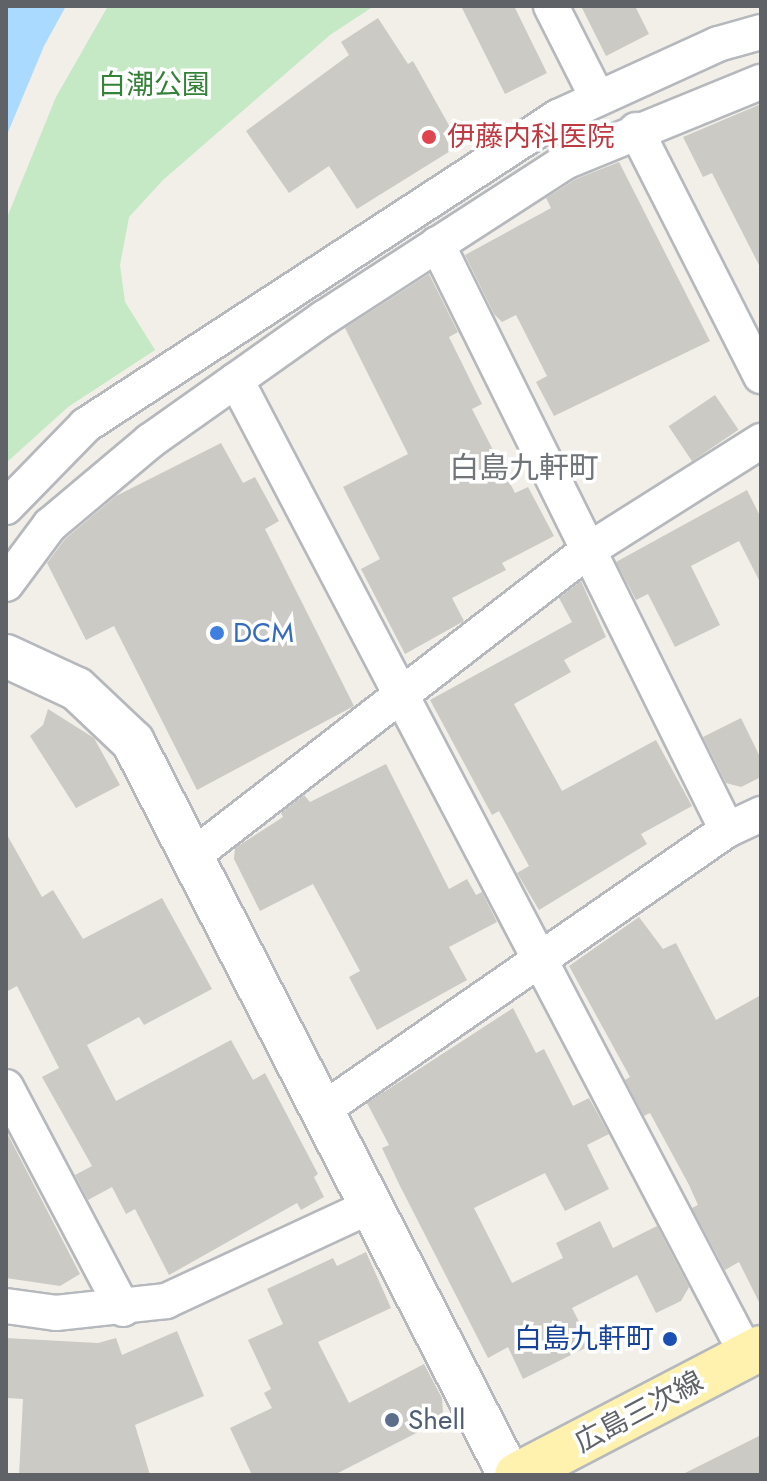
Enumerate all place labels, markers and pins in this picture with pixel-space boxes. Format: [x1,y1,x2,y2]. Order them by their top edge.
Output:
place label: 伊藤内科医院 [447,120,615,154]
marker: 伊藤内科医院 [418,126,440,148]
place label: DCM [233,616,294,650]
marker: DCM [208,624,226,642]
place label: 白島九軒町 [514,1322,654,1356]
marker: 白島九軒町 [661,1330,679,1348]
place label: Shell [408,1403,465,1437]
marker: Shell [383,1411,401,1429]

